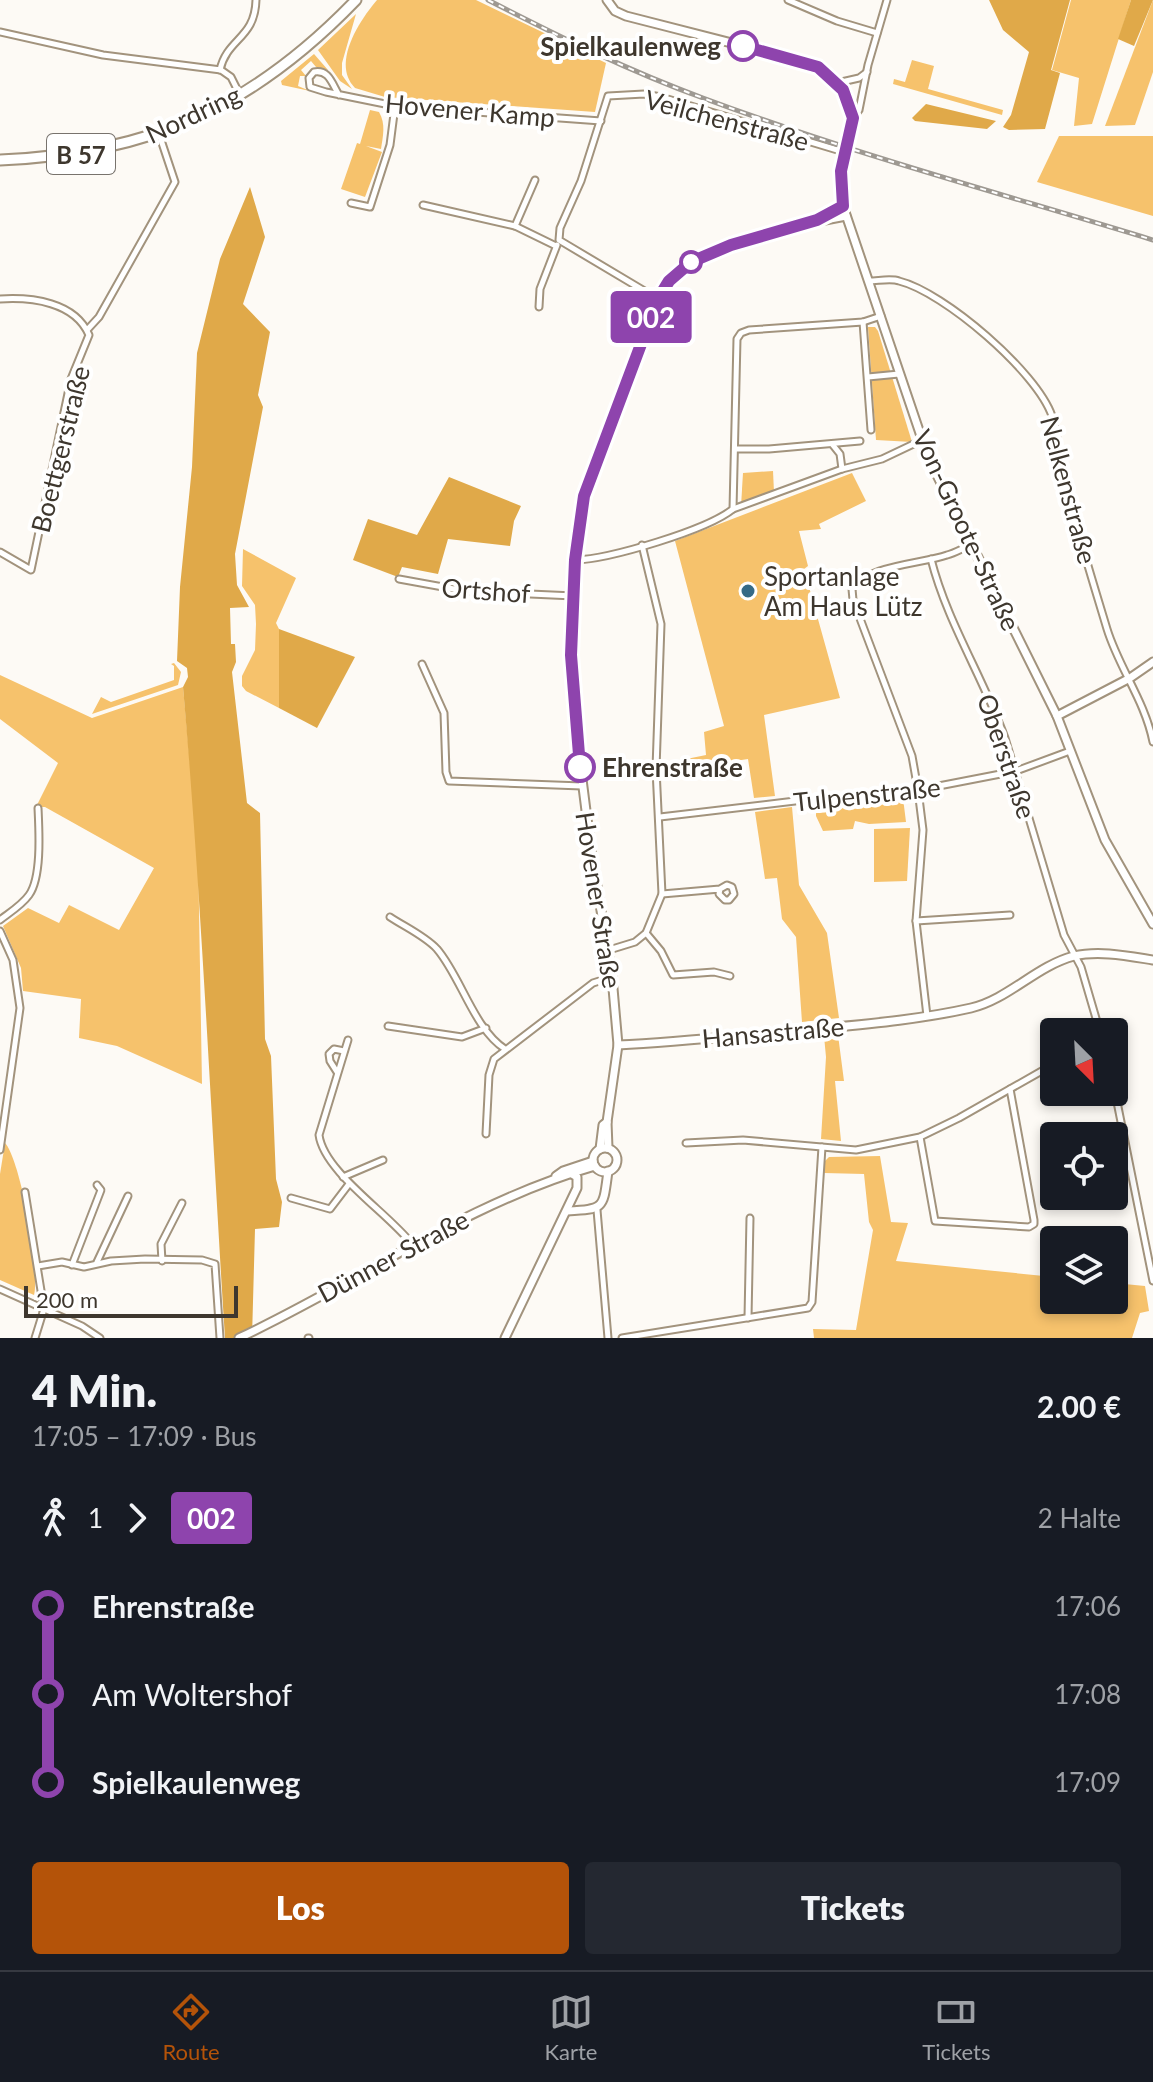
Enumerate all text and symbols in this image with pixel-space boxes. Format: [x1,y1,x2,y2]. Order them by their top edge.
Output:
place label: Spielkaulenweg [540,30,721,62]
marker: Spielkaulenweg [728,31,758,61]
street label: Nordring [140,78,246,150]
street label: Veilchenstraße [641,83,813,157]
street label: Hovener Kamp [384,87,556,133]
road number: B 57 [47,134,115,174]
unlabelled marker [680,251,702,273]
line badge: 002 [605,291,697,343]
text: 002 [627,300,675,334]
street label: Boettgerstraße [24,362,96,536]
street label: Nelkenstraße [1034,413,1104,567]
street label: Von-Groote-Straße [906,424,1028,636]
place label: Sportanlage Am Haus Lütz [764,560,923,622]
street label: Ortshof [441,571,531,609]
marker: Sportanlage Am Haus Lütz [739,582,757,600]
street label: Oberstraße [971,689,1043,823]
place label: Ehrenstraße [602,751,743,783]
marker: Ehrenstraße [565,752,595,782]
street label: Tulpenstraße [792,770,942,818]
street label: Hovener Straße [569,809,629,991]
street label: Hansastraße [701,1010,845,1054]
north arrow [1040,1018,1128,1106]
map controls [1040,1018,1128,1314]
button: locate [1040,1122,1128,1210]
street label: Dünner Straße [312,1203,474,1309]
button: layers [1040,1226,1128,1314]
scale bar [24,1282,238,1318]
text: 200 m [36,1286,98,1313]
text: 4 Min. [32,1364,157,1416]
text: 2.00 € [1037,1388,1121,1424]
text: 17:05 – 17:09 · Bus [32,1420,256,1452]
icon: walk [32,1496,76,1540]
icon: forward [115,1496,159,1540]
text: 002 [187,1501,236,1535]
text: 1 [88,1502,103,1534]
text: 2 Halte [1038,1502,1121,1534]
text: Ehrenstraße [92,1588,254,1624]
text: 17:06 [1054,1590,1121,1622]
text: Am Woltershof [92,1676,292,1712]
text: 17:08 [1054,1678,1121,1710]
text: Spielkaulenweg [92,1764,300,1800]
text: 17:09 [1054,1766,1121,1798]
button: Los [32,1862,569,1954]
button: Tickets [585,1862,1121,1954]
tab: Route [162,1990,220,2065]
tab: Karte [545,1990,597,2065]
tab: Tickets [922,1990,991,2065]

